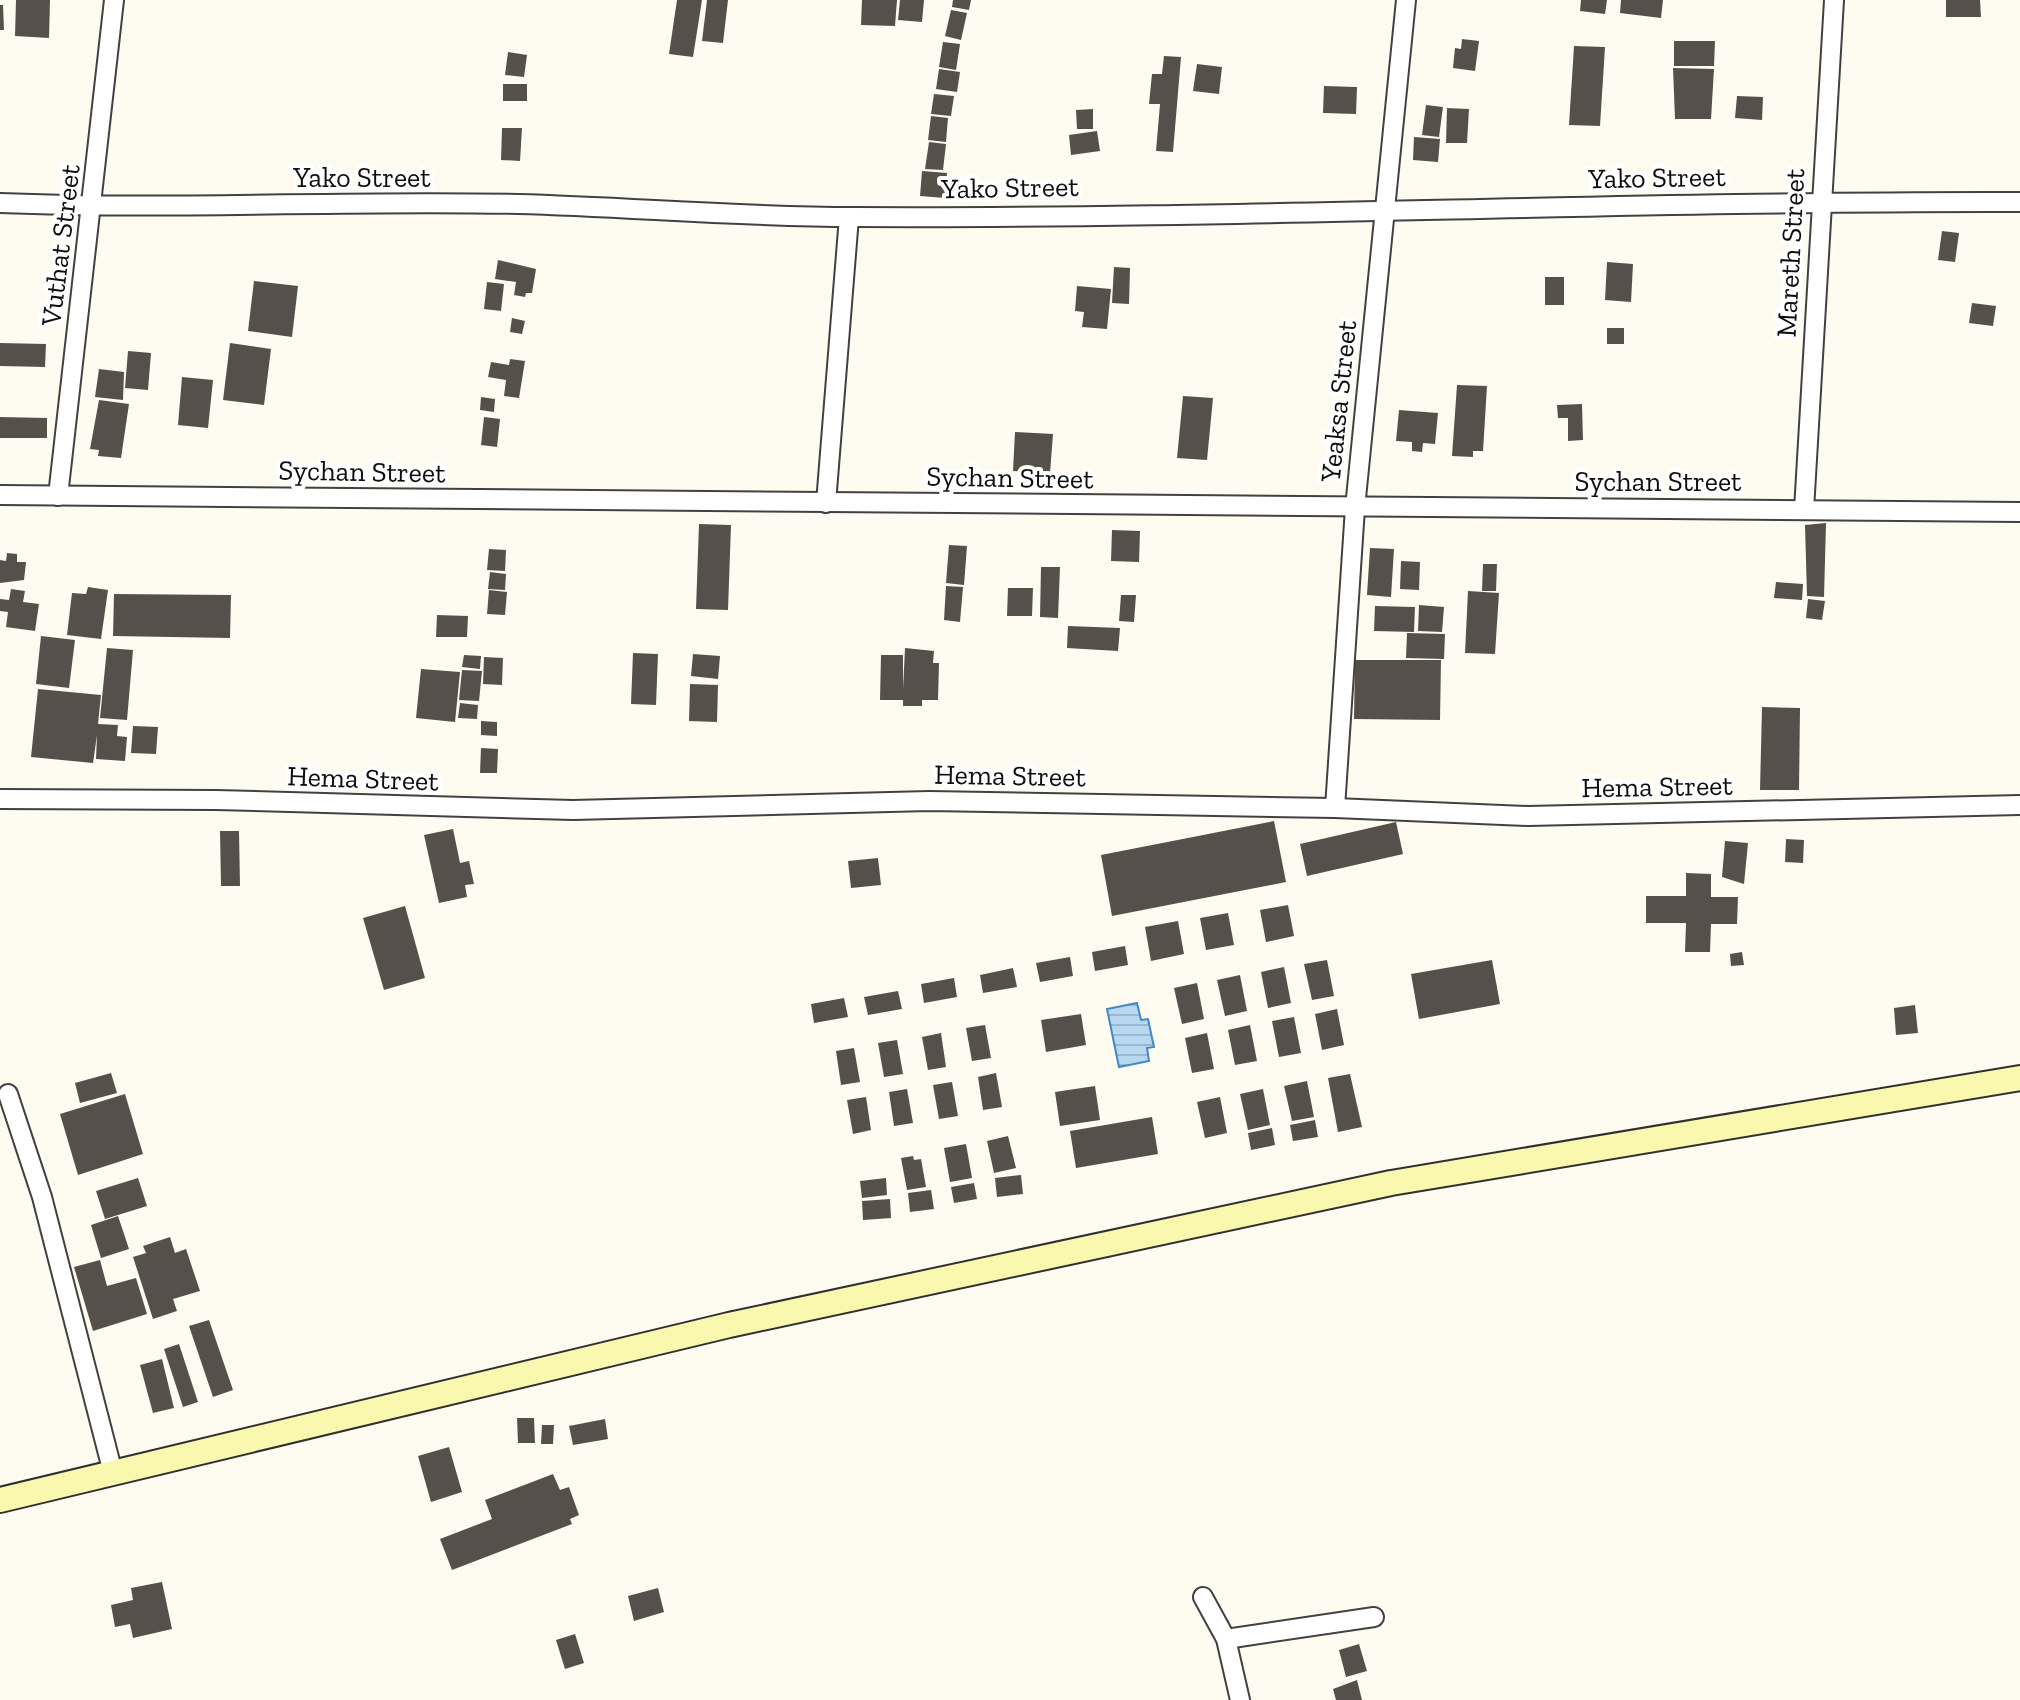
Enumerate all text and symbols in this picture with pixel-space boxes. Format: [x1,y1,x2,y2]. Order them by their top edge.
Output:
street label: Yako Street [1587,160,1727,195]
street label: Yako Street [292,161,431,194]
street label: Vuthat Street [34,162,87,329]
street label: Mareth Street [1770,167,1811,338]
street label: Yako Street [940,170,1080,205]
street label: Yeaksa Street [1314,318,1363,484]
street label: Sychan Street [278,454,446,489]
street label: Sychan Street [926,460,1094,495]
street label: Sychan Street [1575,465,1742,498]
street label: Hema Street [934,758,1087,793]
street label: Hema Street [287,759,440,798]
street label: Hema Street [1581,769,1734,804]

